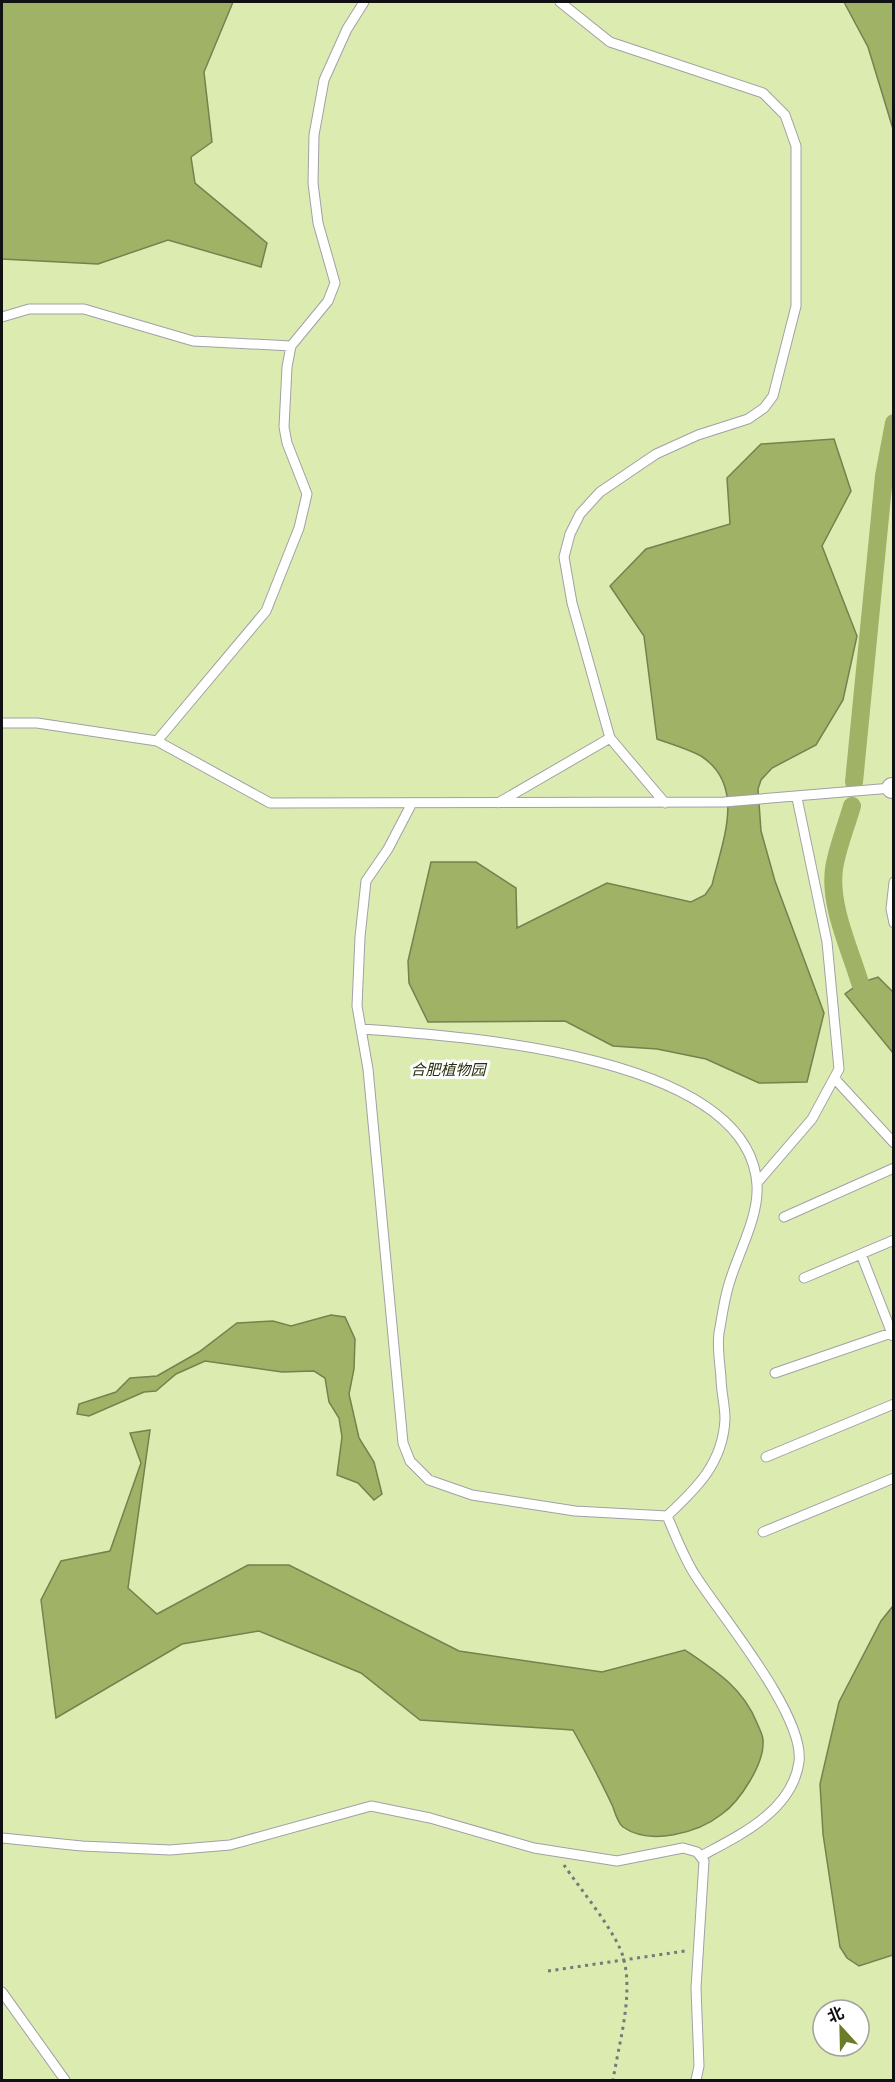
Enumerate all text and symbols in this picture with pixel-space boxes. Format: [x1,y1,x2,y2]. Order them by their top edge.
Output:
park label: 合肥植物园 [410,1062,487,1078]
north arrow [811,1998,871,2058]
text: 北 [825,2004,846,2025]

